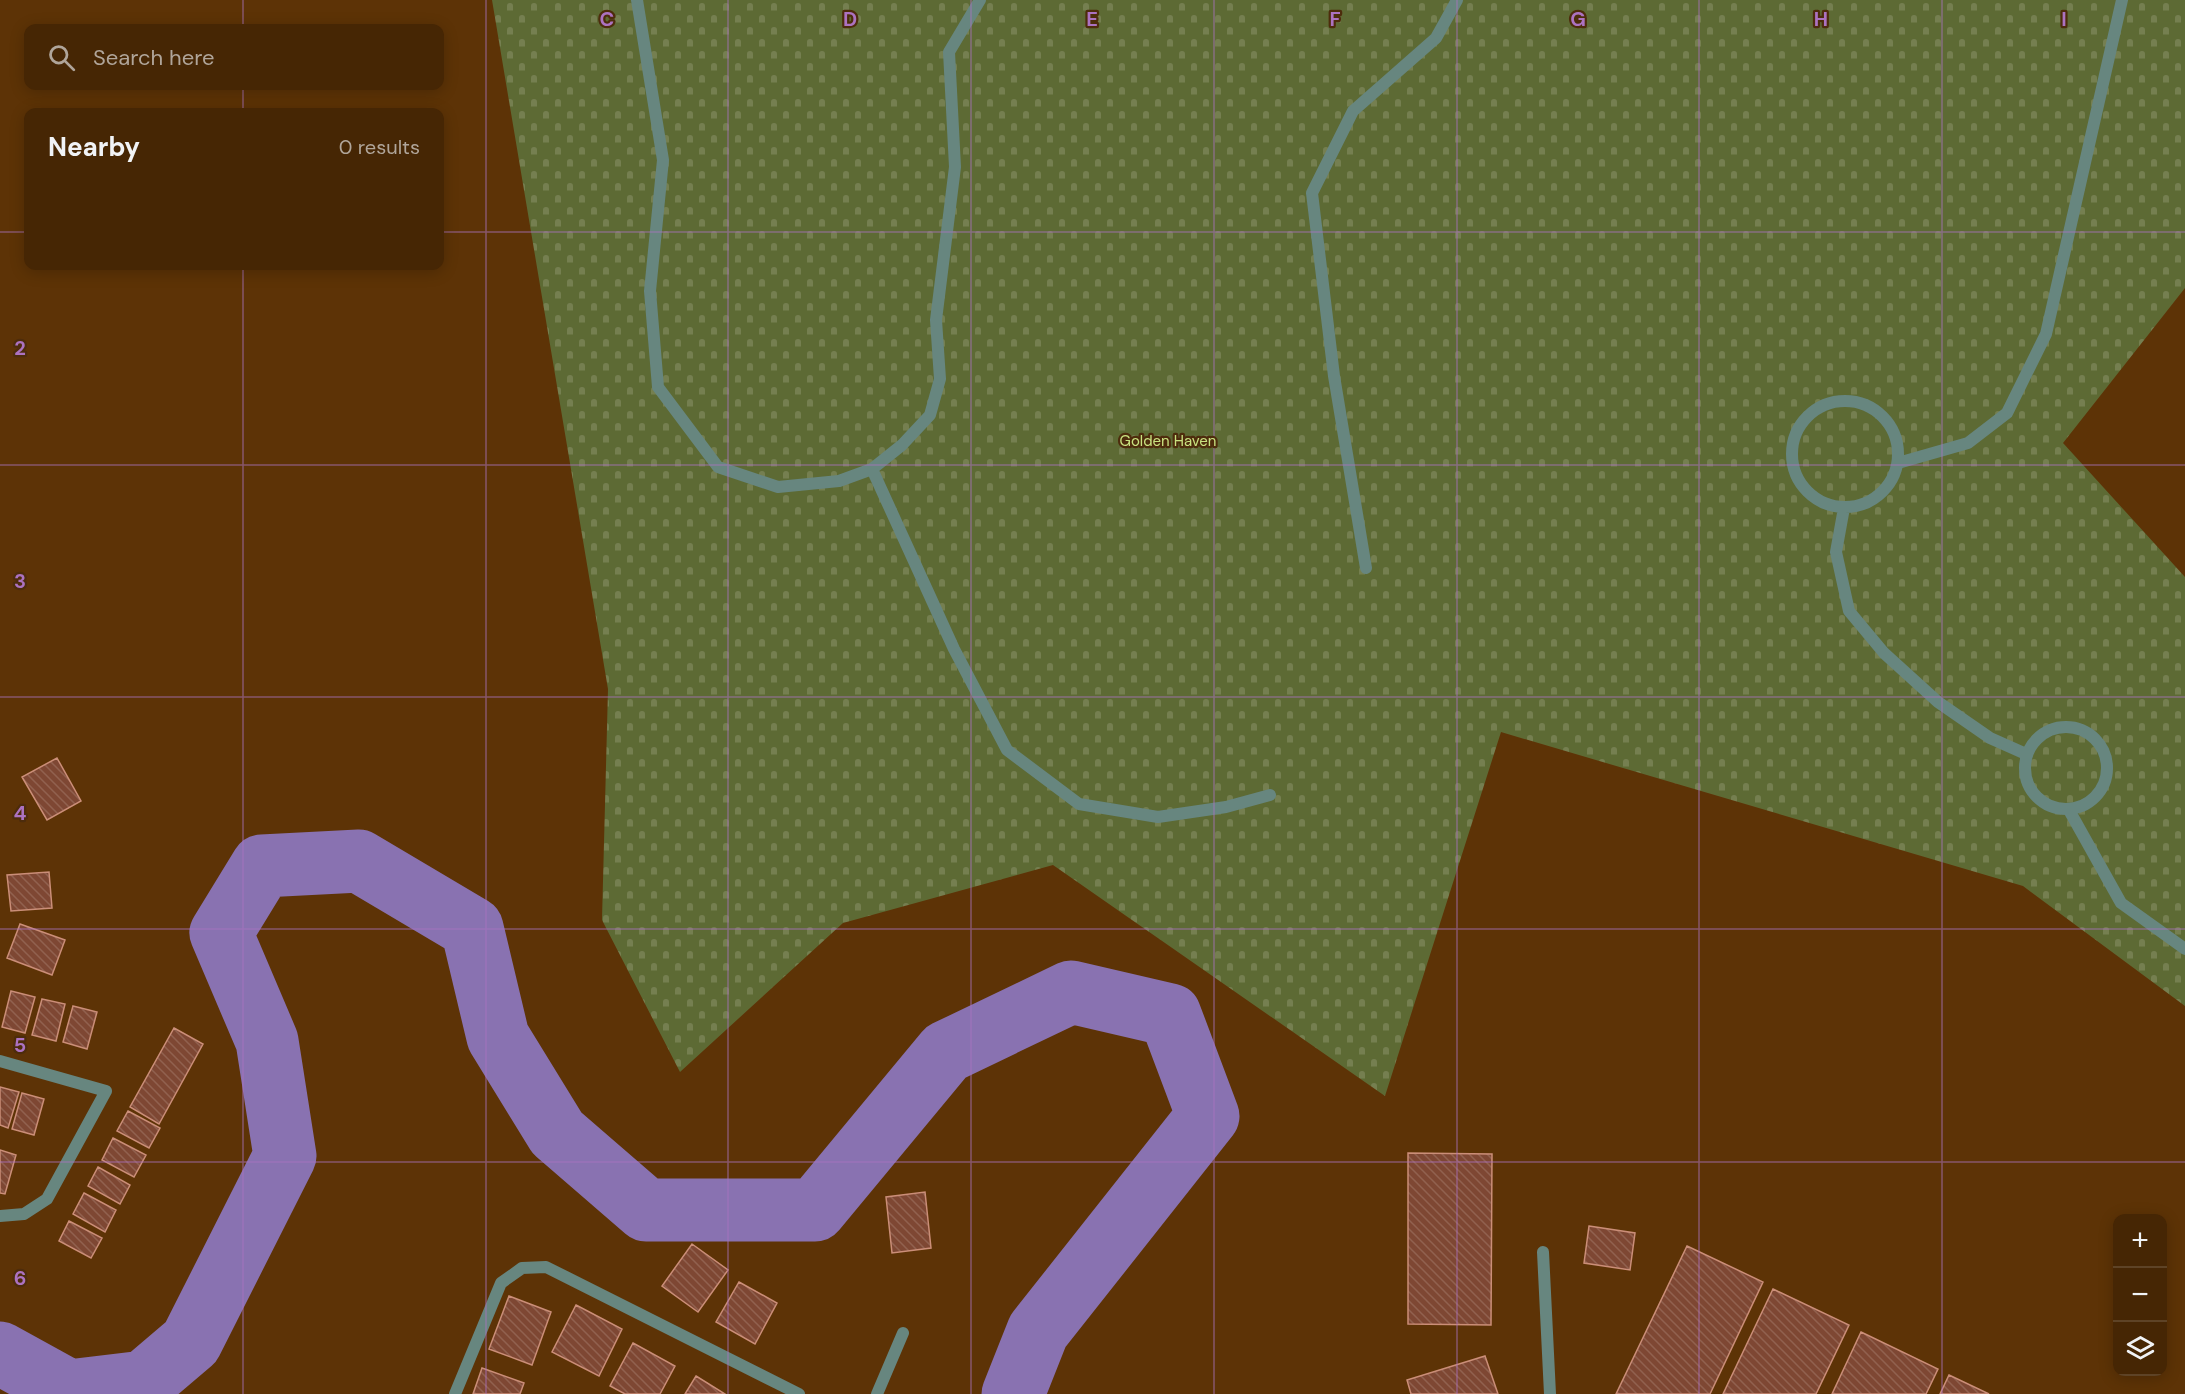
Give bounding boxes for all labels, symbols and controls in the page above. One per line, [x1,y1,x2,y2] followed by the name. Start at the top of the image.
[600,6,614,32] text: C
[843,6,857,32] text: D
[1086,6,1098,32] text: E
[1329,6,1341,32] text: F
[1570,6,1586,32] text: G
[1814,6,1828,32] text: H
[2061,6,2067,32] text: I
[24,24,444,90] search box
[45,41,78,74] icon: search
[93,43,214,72] text: Search here
[48,130,140,164] text: Nearby
[339,134,420,160] text: 0 results
[14,335,26,361] text: 2
[1120,431,1216,451] park label: Golden Haven
[14,568,26,594] text: 3
[14,800,27,826] text: 4
[14,1032,26,1058] text: 5
[2113,1214,2167,1376] map controls
[2113,1214,2167,1268] button: +
[14,1265,26,1291] text: 6
[2113,1268,2167,1322] button: −
[2113,1322,2167,1376] button: layers

